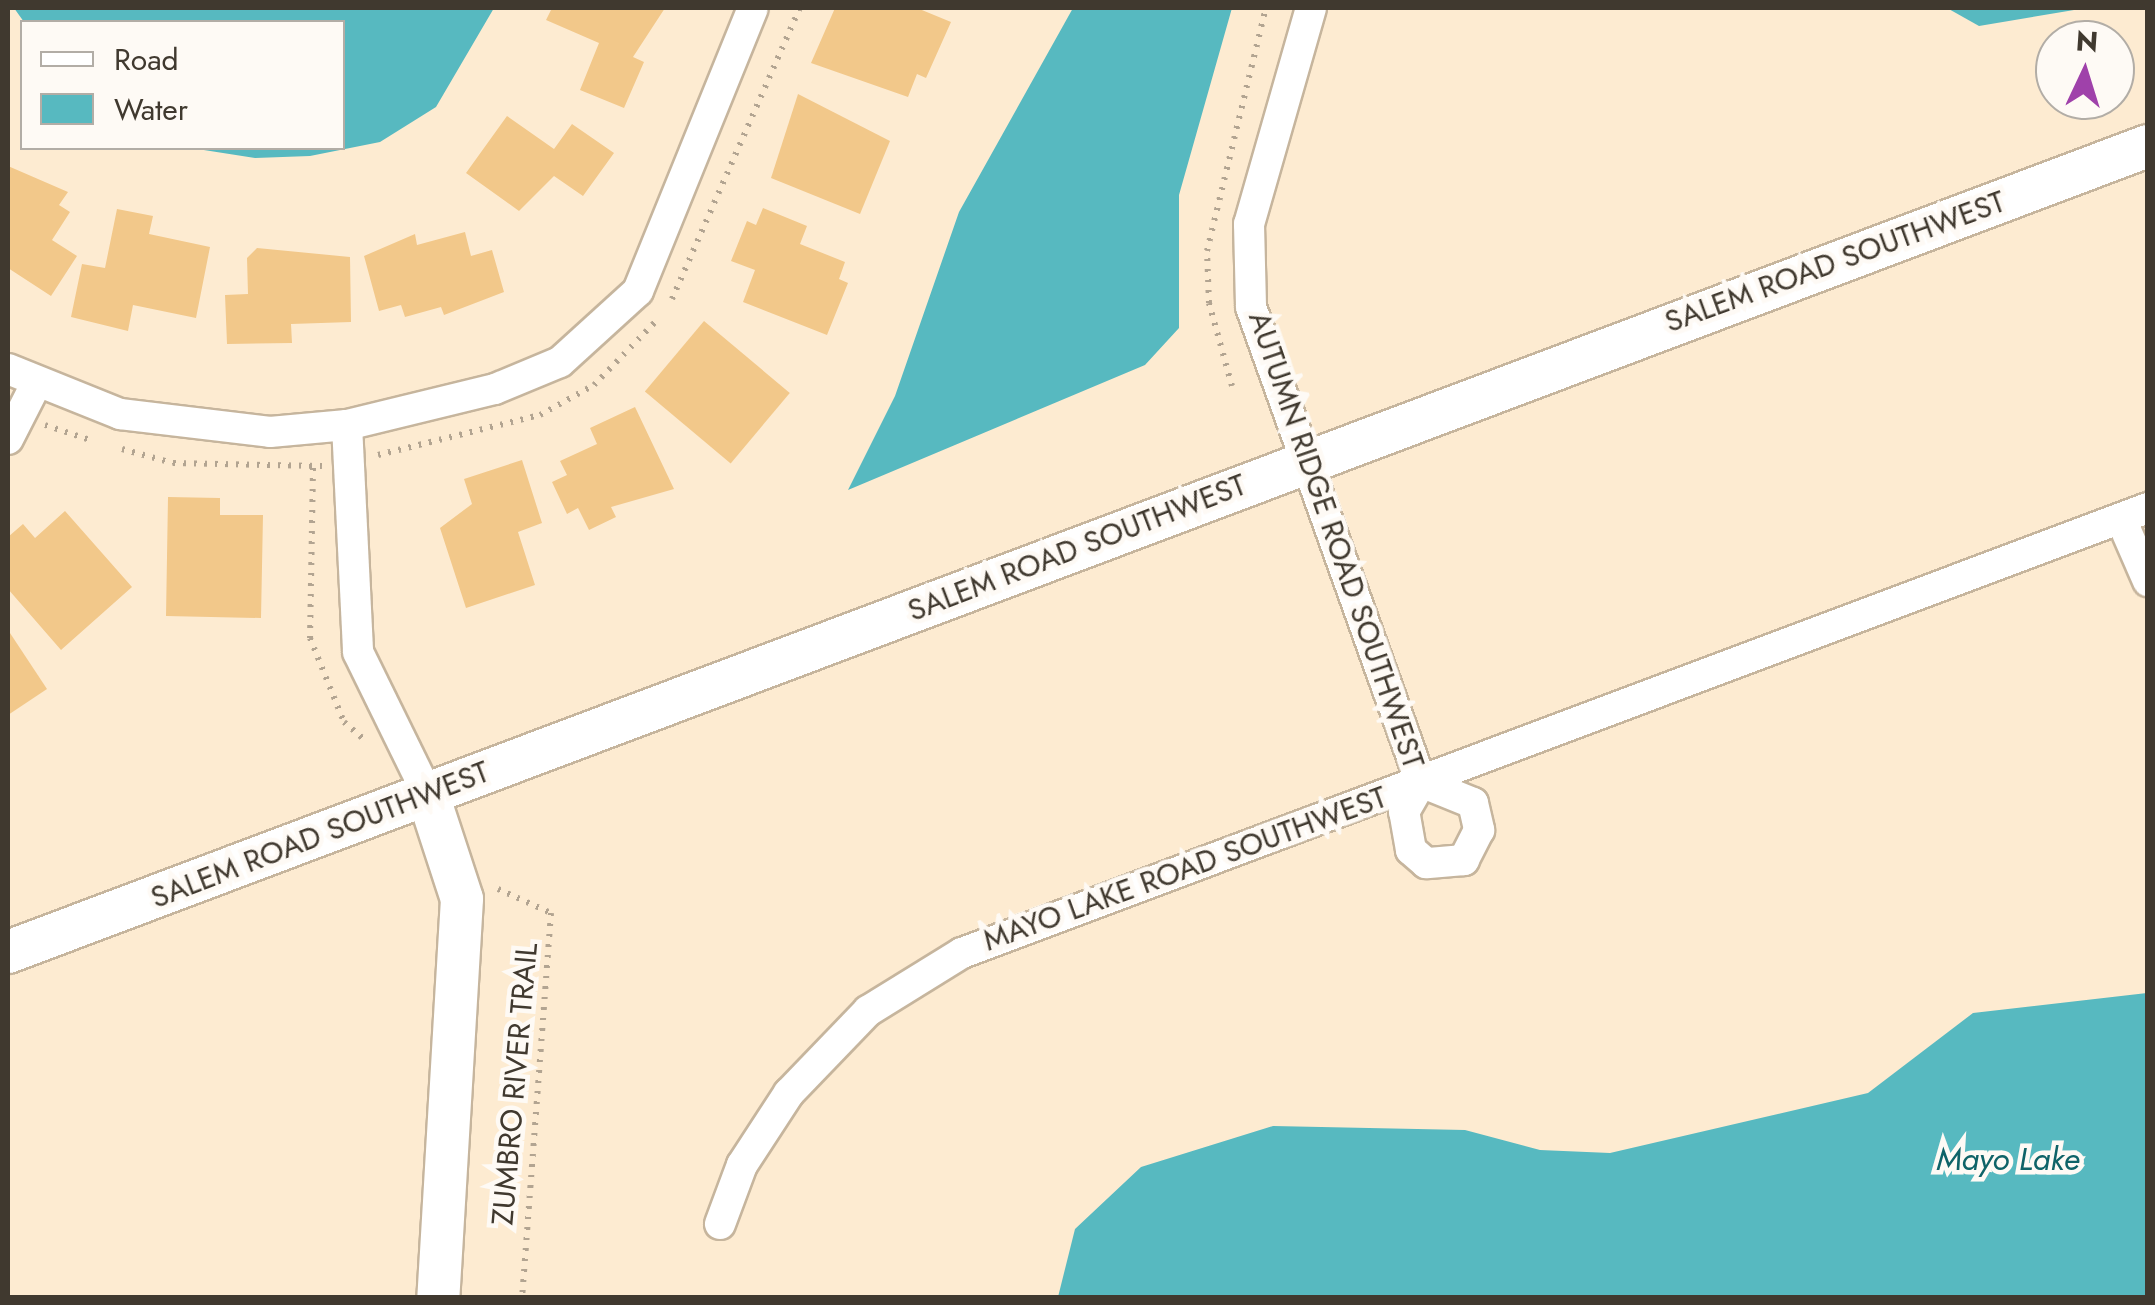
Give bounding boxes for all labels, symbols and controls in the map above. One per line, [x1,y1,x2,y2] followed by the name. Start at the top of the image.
[20,20,345,150] legend
[2035,20,2135,120] north arrow
[2074,20,2100,63] text: N
[114,38,179,81] text: Road
[114,88,188,131] text: Water
[1660,184,2010,340] street label: SALEM ROAD SOUTHWEST
[1241,307,1431,773] street label: AUTUMN RIDGE ROAD SOUTHWEST
[903,467,1251,629] street label: SALEM ROAD SOUTHWEST
[146,754,494,916] street label: SALEM ROAD SOUTHWEST
[979,779,1391,959] street label: MAYO LAKE ROAD SOUTHWEST
[485,941,545,1227] street label: ZUMBRO RIVER TRAIL
[1936,1140,2080,1178] water label: Mayo Lake

